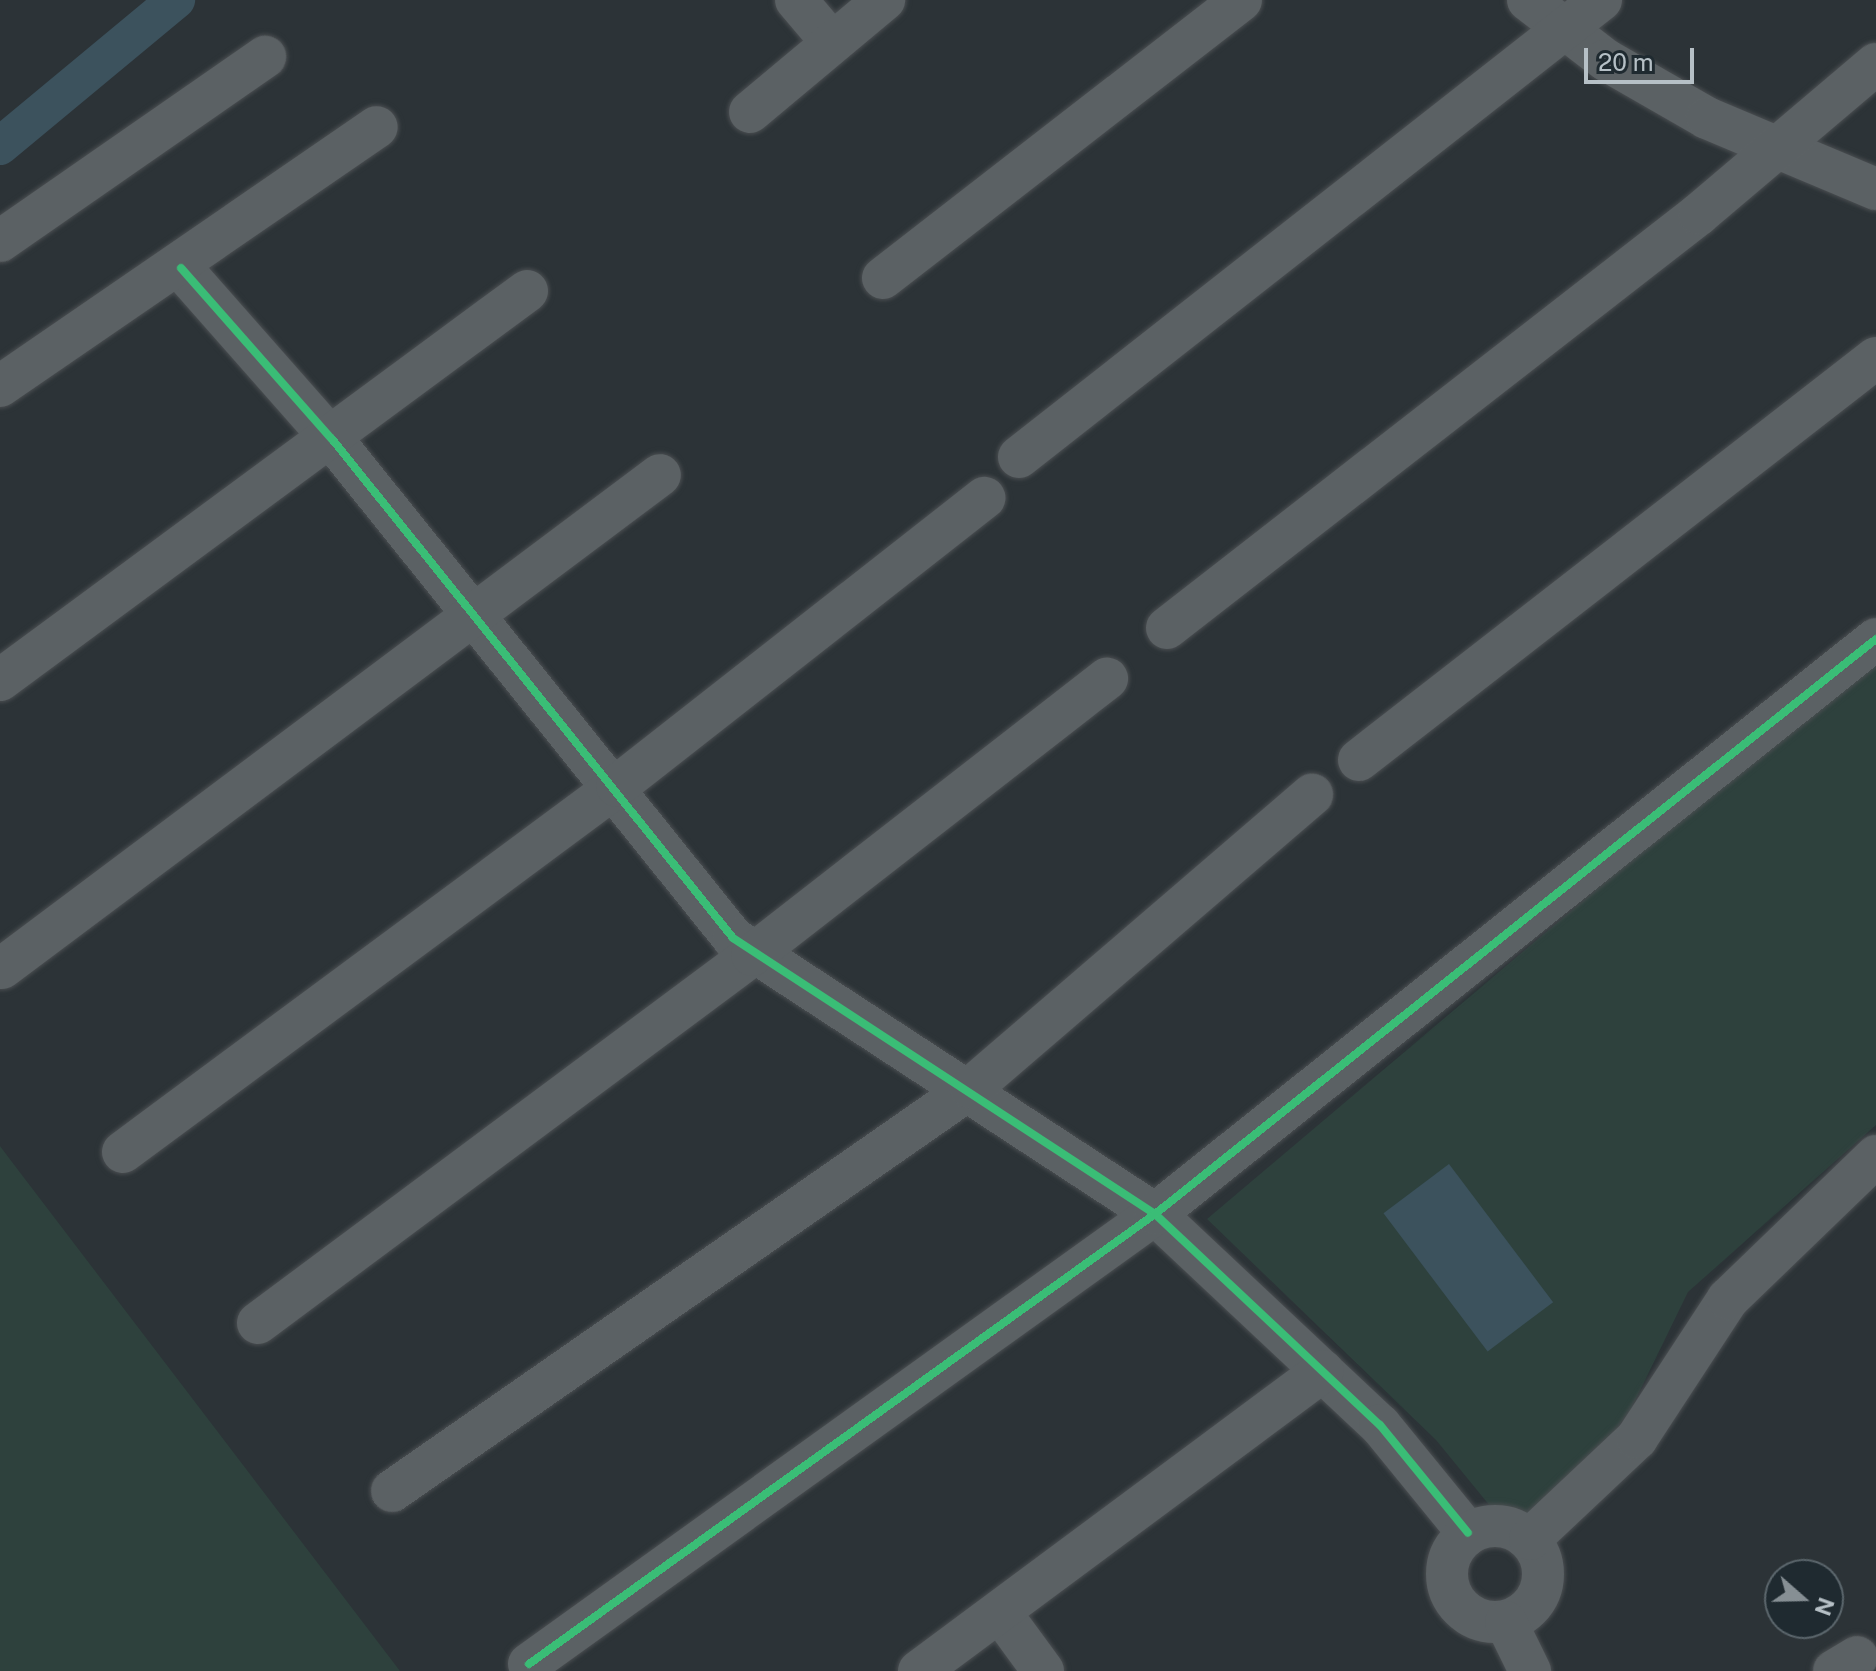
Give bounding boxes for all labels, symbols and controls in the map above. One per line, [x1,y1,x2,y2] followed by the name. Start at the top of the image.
[1588,32,1698,82] scale bar
[1598,48,1654,76] text: 20 m
[1764,1559,1844,1639] north arrow
[1810,1594,1840,1619] text: N

